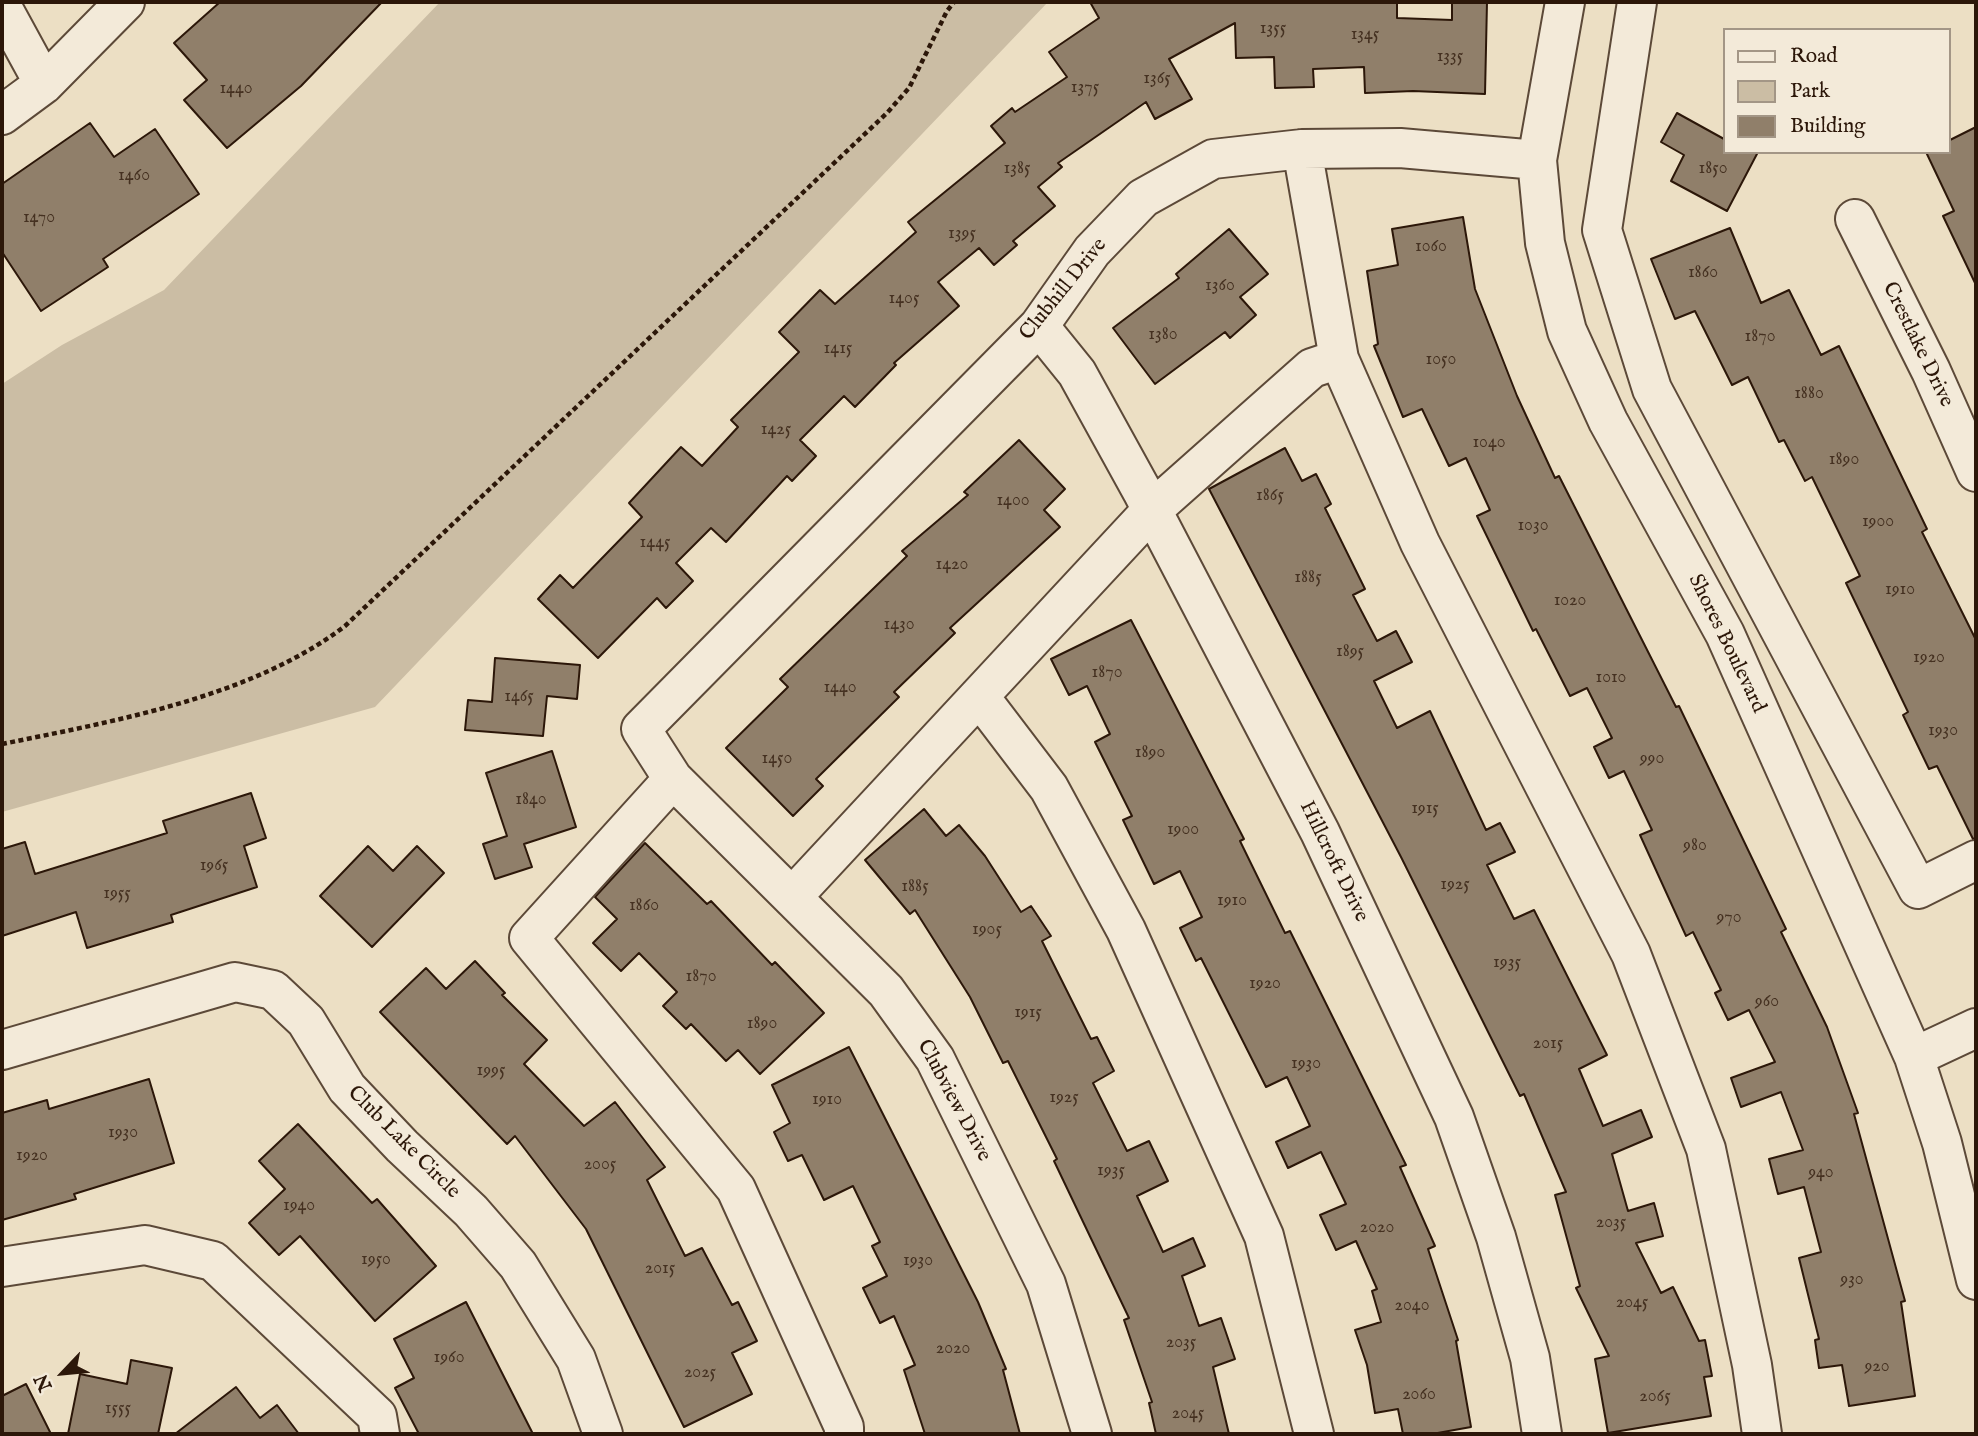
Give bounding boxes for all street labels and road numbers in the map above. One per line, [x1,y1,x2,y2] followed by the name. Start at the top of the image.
[1015,234,1113,346] street label: Clubhill Drive
[1876,278,1958,412] street label: Crestlake Drive
[1682,571,1770,717] street label: Shores Boulevard
[1293,797,1373,927] street label: Hillcroft Drive
[910,1036,996,1166] street label: Clubview Drive
[341,1081,465,1205] street label: Club Lake Circle

